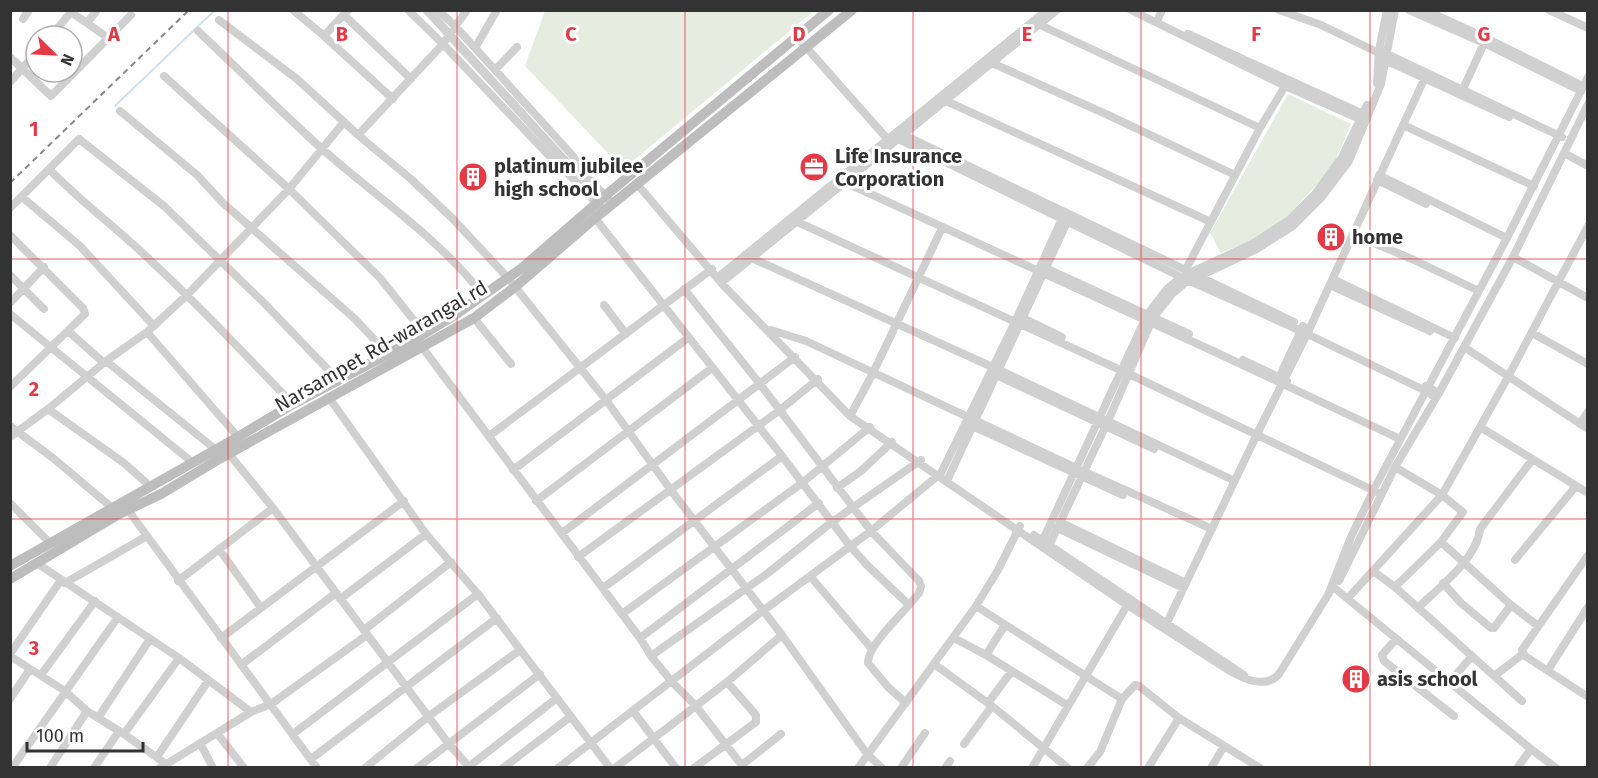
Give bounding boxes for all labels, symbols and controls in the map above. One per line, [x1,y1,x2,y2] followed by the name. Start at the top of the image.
[107,22,121,46] text: A
[336,22,348,46] text: B
[565,22,577,46] text: C
[792,22,806,46] text: D
[1022,22,1032,46] text: E
[1251,22,1261,46] text: F
[1478,22,1490,46] text: G
[24,24,84,84] north arrow
[56,51,78,69] text: N
[29,117,39,141] text: 1
[835,144,962,191] place label: Life Insurance Corporation
[798,151,830,183] office icon: Life Insurance Corporation
[494,154,643,201] place label: platinum jubilee high school
[457,161,489,193] building icon: platinum jubilee high school
[1315,221,1347,253] building icon: home
[1352,225,1403,249] place label: home
[270,275,492,417] street label: Narsampet Rd-warangal rd
[29,377,39,401] text: 2
[28,636,39,660] text: 3
[1340,663,1372,695] building icon: asis school
[1377,667,1478,691] place label: asis school
[27,715,142,753] scale bar
[36,725,84,747] text: 100 m

